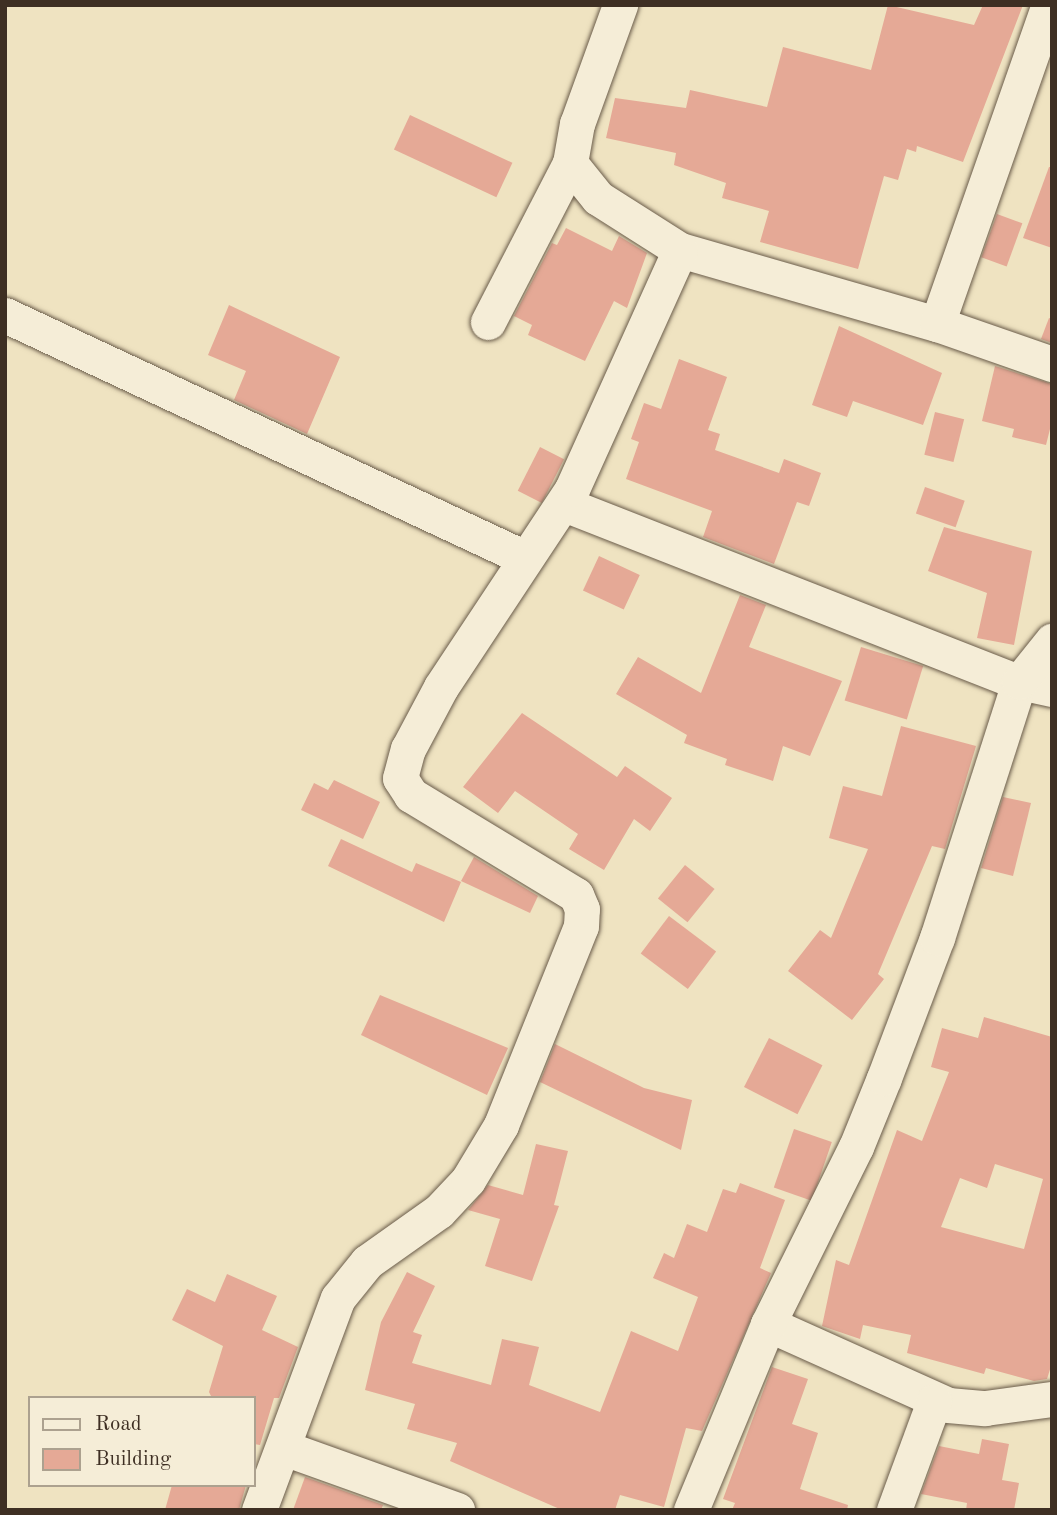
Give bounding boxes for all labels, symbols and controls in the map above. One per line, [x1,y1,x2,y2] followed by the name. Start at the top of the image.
[28,1396,256,1487] legend
[95,1414,142,1435] text: Road
[95,1449,171,1470] text: Building

